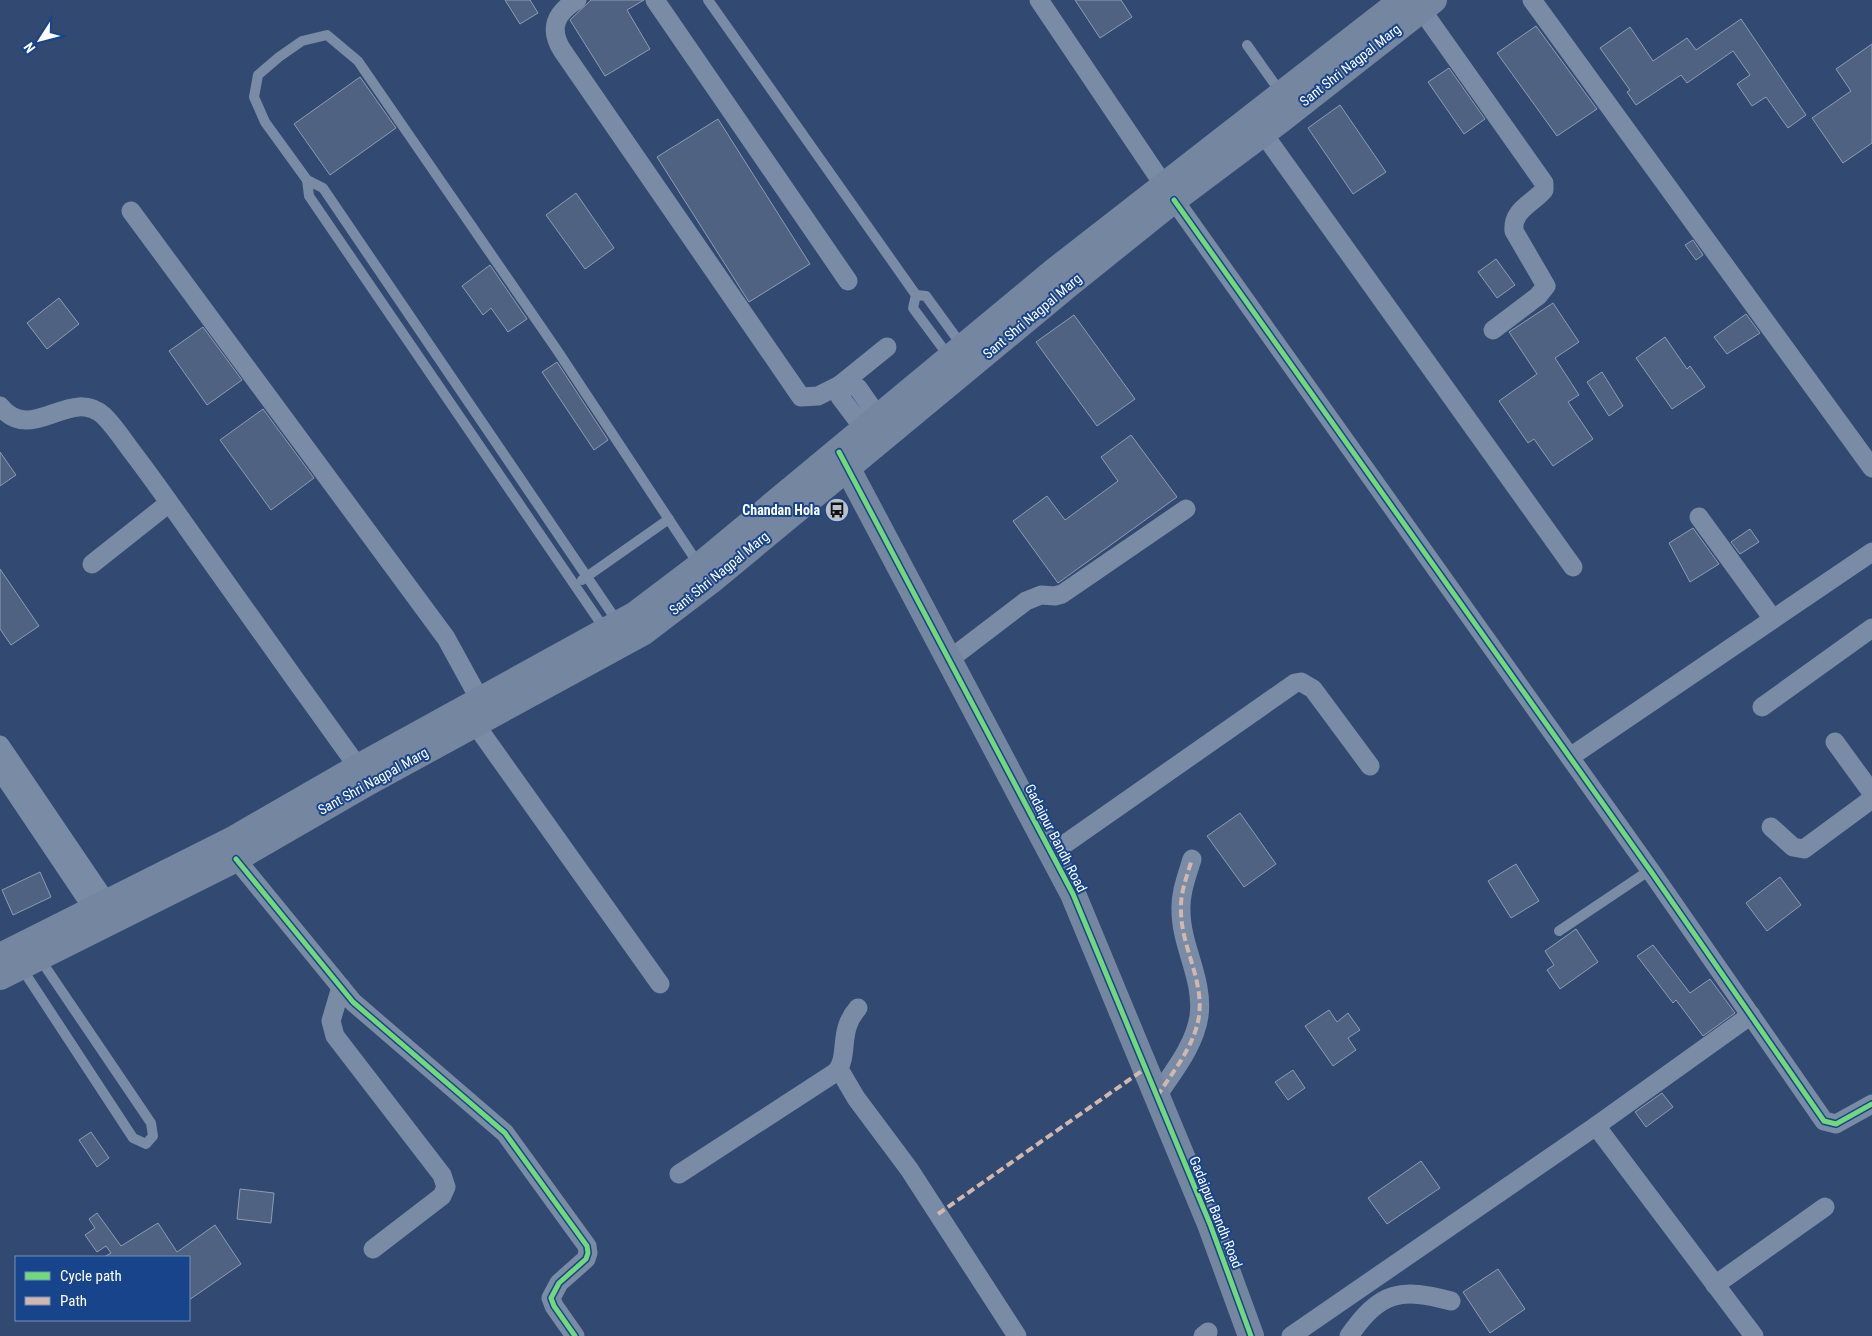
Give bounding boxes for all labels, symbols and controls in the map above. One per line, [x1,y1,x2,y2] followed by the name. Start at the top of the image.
[15,15,65,65] north arrow
[1296,21,1404,109] street label: Sant Shri Nagpal Marg
[20,39,38,56] text: N
[980,270,1084,362] street label: Sant Shri Nagpal Marg
[824,497,850,523] bus stop icon: Chandan Hola
[742,502,820,518] place label: Chandan Hola
[666,528,772,618] street label: Sant Shri Nagpal Marg
[315,744,431,818] street label: Sant Shri Nagpal Marg
[1022,781,1090,895] street label: Gadaipur Bandh Road
[1186,1154,1246,1270] street label: Gadaipur Bandh Road
[15,1256,190,1321] legend
[60,1267,122,1285] text: Cycle path
[60,1292,87,1310] text: Path

